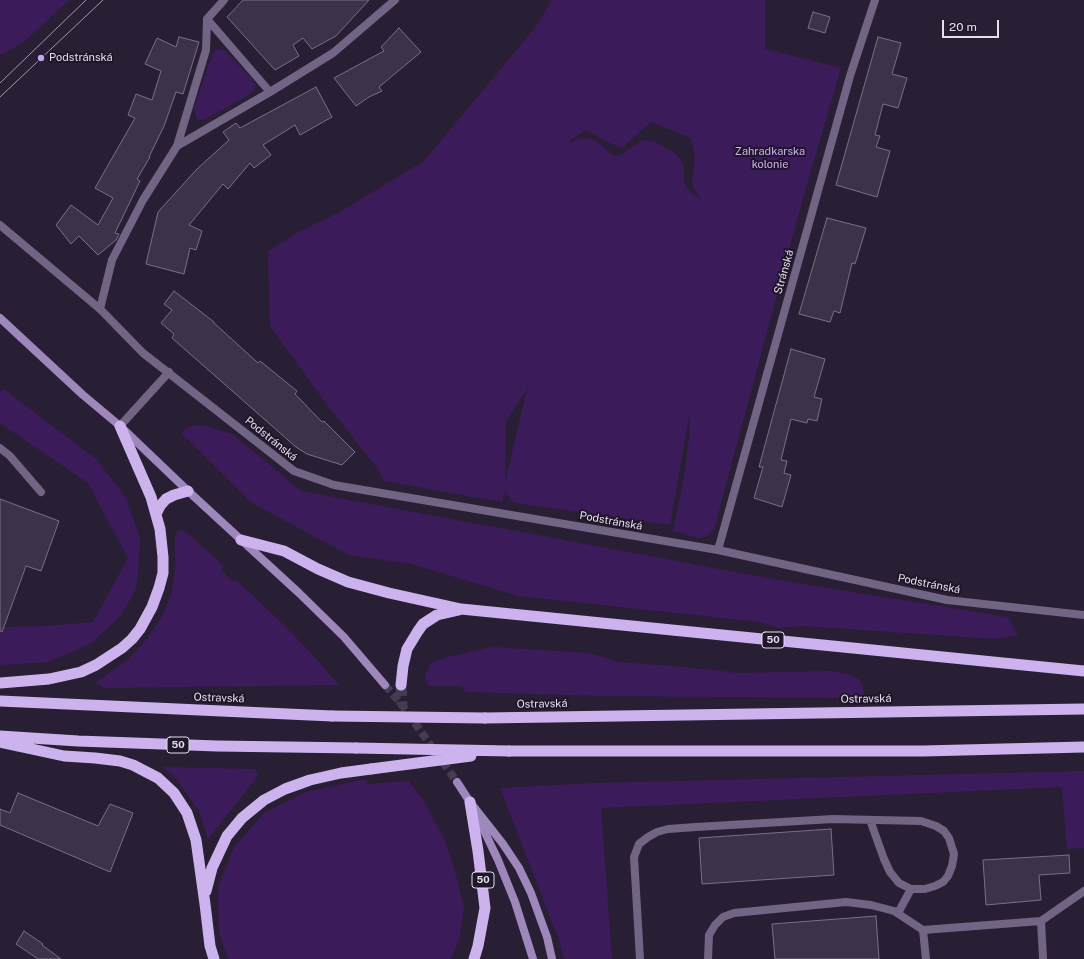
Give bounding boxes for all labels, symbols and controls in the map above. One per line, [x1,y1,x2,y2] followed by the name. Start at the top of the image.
[944,12,1001,38] scale bar
[949,20,977,34] text: 20 m
[49,51,113,65] place label: Podstránská
[36,53,46,63] marker: Podstránská
[735,145,805,171] park label: Zahradkarska kolonie
[771,248,797,296] street label: Stránská
[242,414,300,464] street label: Podstránská
[579,509,643,533] street label: Podstránská
[897,571,961,597] street label: Podstránská
[762,632,784,648] road number: 50
[193,691,245,705] street label: Ostravská
[840,692,892,706] street label: Ostravská
[516,697,568,711] street label: Ostravská
[167,737,189,753] road number: 50
[472,872,494,888] road number: 50

